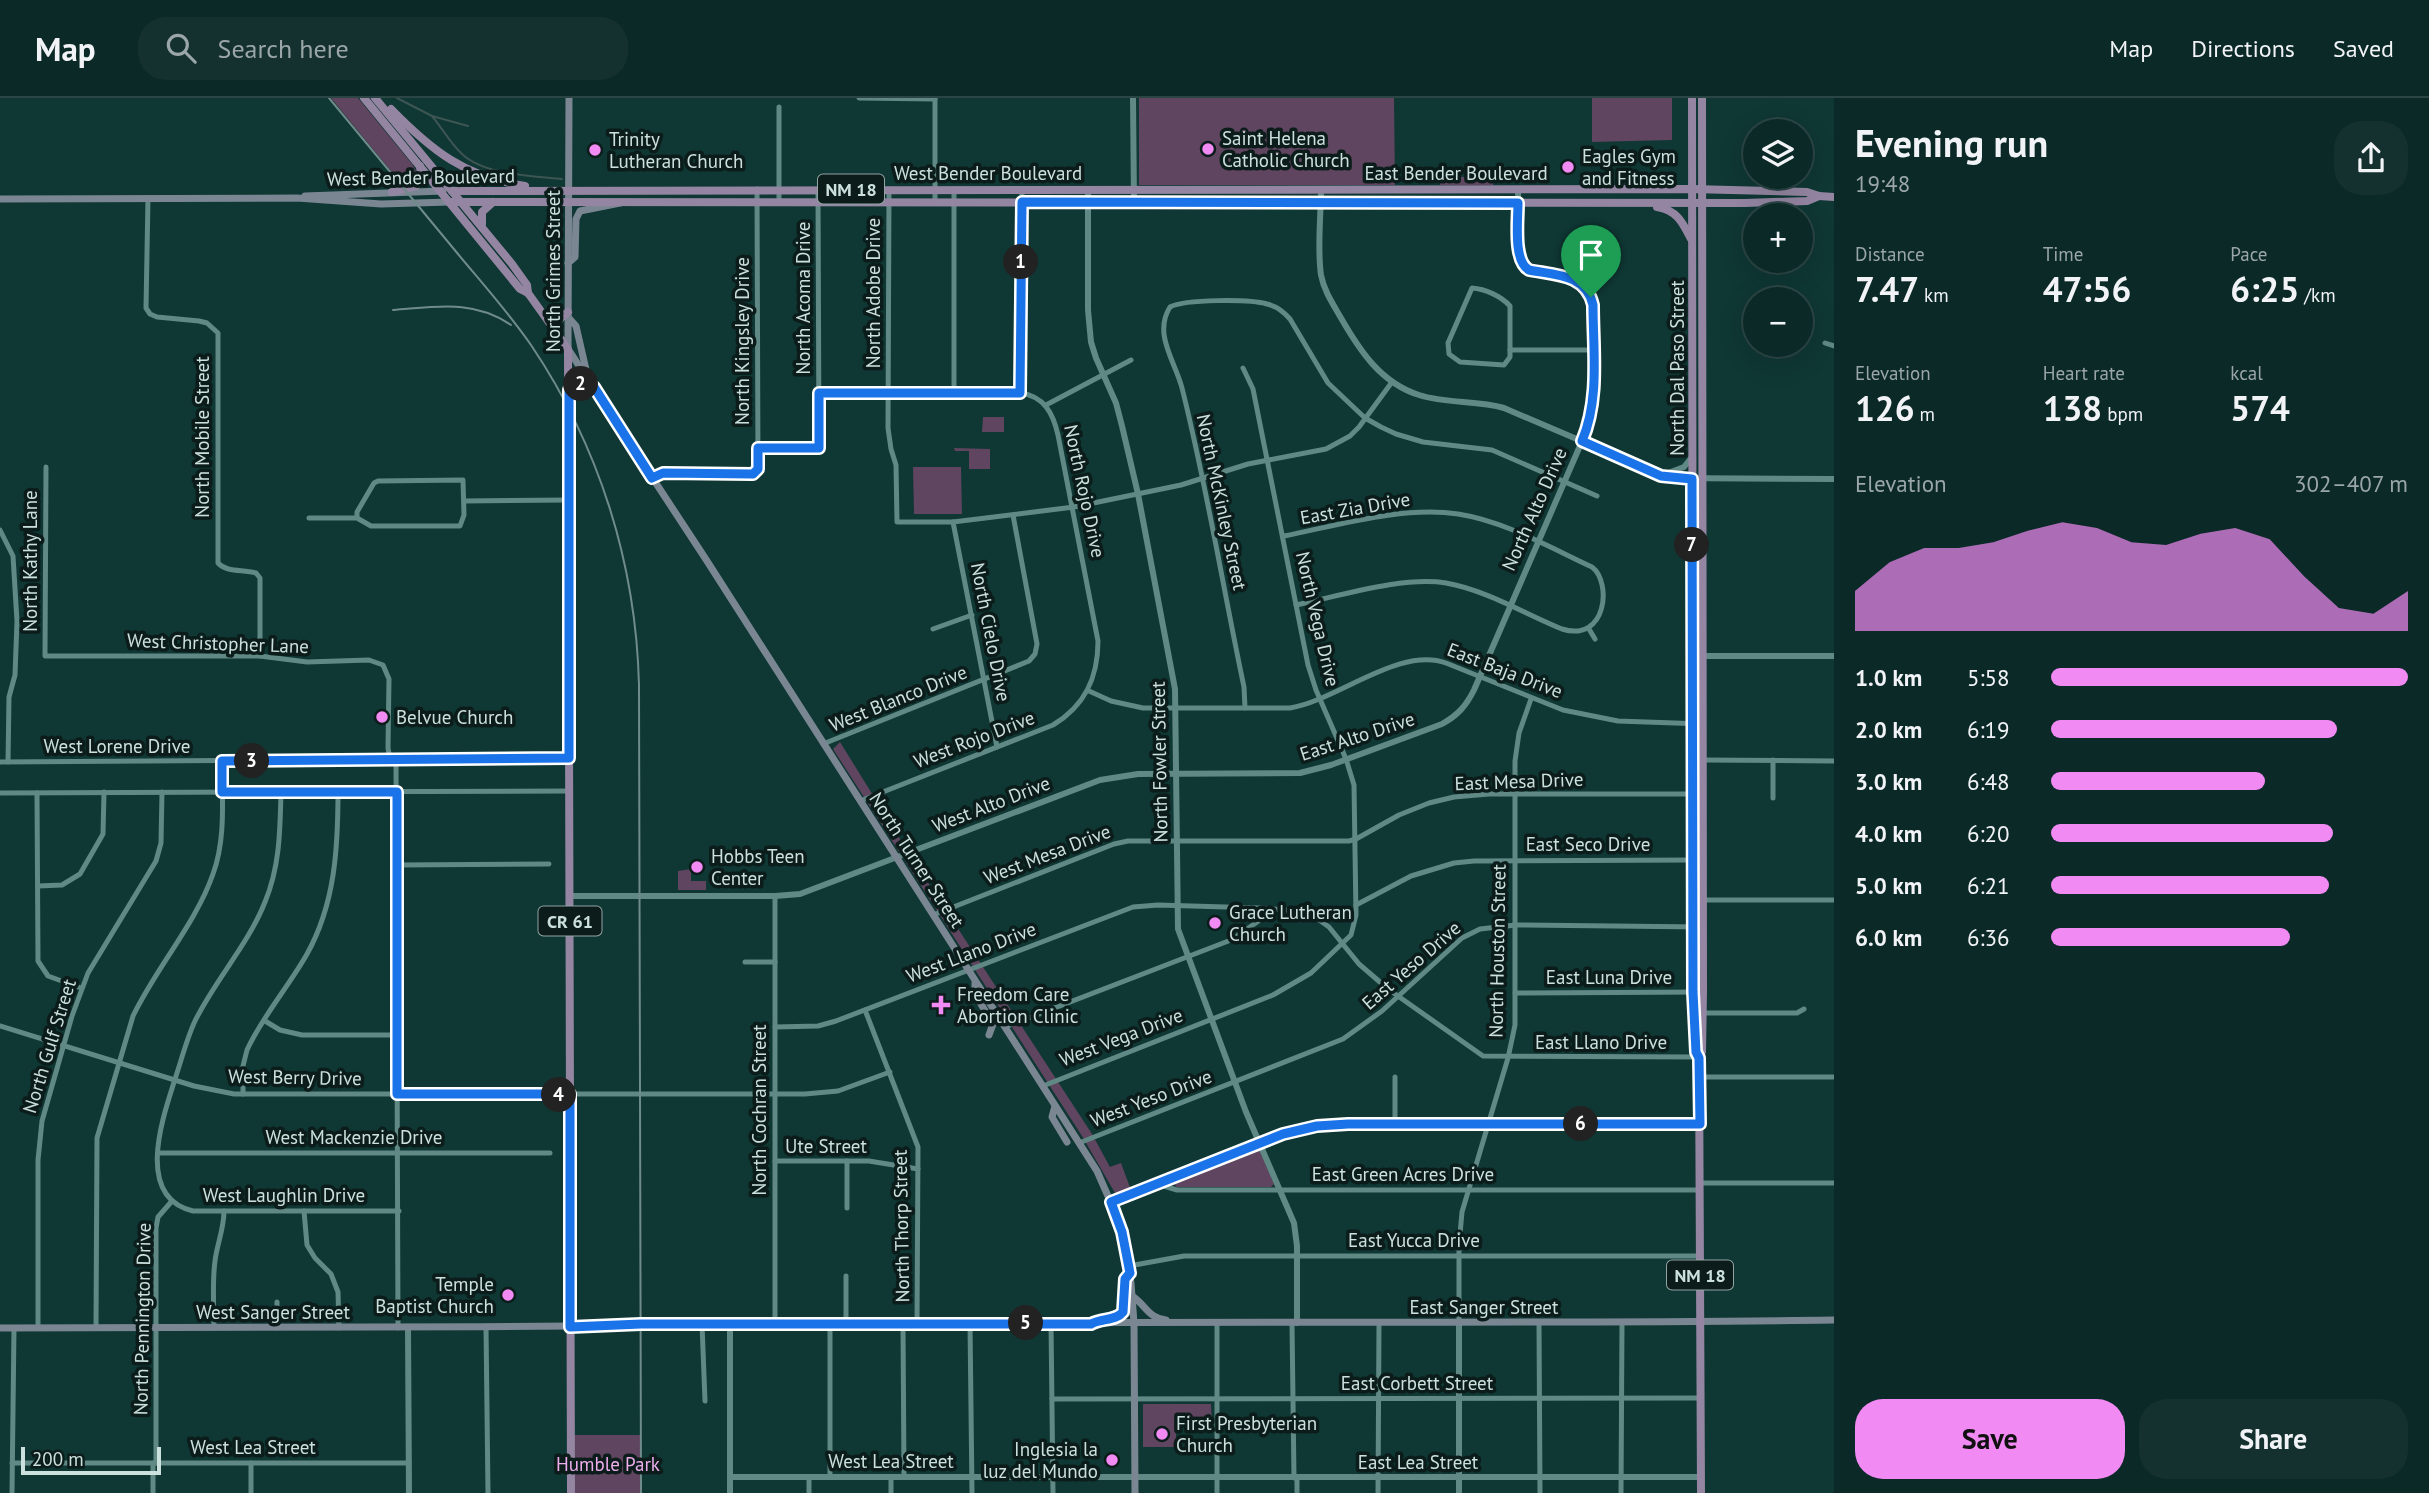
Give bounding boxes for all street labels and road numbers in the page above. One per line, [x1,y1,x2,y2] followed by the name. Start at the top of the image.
[894,161,1082,185] street label: West Bender Boulevard
[1364,161,1548,185] street label: East Bender Boulevard
[327,163,515,191] street label: West Bender Boulevard
[818,174,884,204] road number: NM 18
[541,190,565,352] street label: North Grimes Street
[861,218,885,368] street label: North Adobe Drive
[791,222,815,375] street label: North Acoma Drive
[730,257,754,425] street label: North Kingsley Drive
[1665,280,1689,456] street label: North Dal Paso Street
[190,356,214,518] street label: North Mobile Street
[1192,412,1252,593] street label: North McKinley Street
[1059,422,1111,560] street label: North Rojo Drive
[1496,444,1572,574] street label: North Alto Drive
[1298,487,1412,529] street label: East Zia Drive
[18,490,42,632] street label: North Kathy Lane
[1291,549,1345,689] street label: North Vega Drive
[966,561,1016,703] street label: North Cielo Drive
[127,628,309,658] street label: West Christopher Lane
[1444,637,1566,703] street label: East Baja Drive
[826,659,970,737] street label: West Blanco Drive
[1146,681,1172,843] street label: North Fowler Street
[910,705,1038,773] street label: West Rojo Drive
[1297,706,1417,766] street label: East Alto Drive
[44,734,190,758] street label: West Lorene Drive
[1454,767,1584,795] street label: East Mesa Drive
[929,771,1053,837] street label: West Alto Drive
[864,788,970,933] street label: North Turner Street
[980,819,1114,889] street label: West Mesa Drive
[1526,832,1650,856] street label: East Seco Drive
[1483,863,1511,1038] street label: North Houston Street
[538,906,602,936] road number: CR 61
[903,916,1039,988] street label: West Llano Drive
[1357,916,1465,1014] street label: East Yeso Drive
[1546,965,1672,989] street label: East Luna Drive
[17,976,81,1116] street label: North Gulf Street
[1056,1003,1186,1071] street label: West Vega Drive
[747,1024,771,1196] street label: North Cochran Street
[1535,1030,1667,1054] street label: East Llano Drive
[228,1064,362,1090] street label: West Berry Drive
[1087,1064,1215,1132] street label: West Yeso Drive
[266,1125,442,1149] street label: West Mackenzie Drive
[785,1134,867,1158] street label: Ute Street
[888,1149,914,1303] street label: North Thorp Street
[1312,1162,1494,1186] street label: East Green Acres Drive
[203,1183,365,1207] street label: West Laughlin Drive
[128,1223,156,1415] street label: North Pennington Drive
[1348,1228,1480,1252] street label: East Yucca Drive
[1667,1260,1733,1290] road number: NM 18
[1410,1295,1559,1319] street label: East Sanger Street
[196,1300,351,1324] street label: West Sanger Street
[1341,1371,1494,1395] street label: East Corbett Street
[190,1435,316,1459] street label: West Lea Street
[828,1449,954,1473] street label: West Lea Street
[1358,1450,1479,1474] street label: East Lea Street

